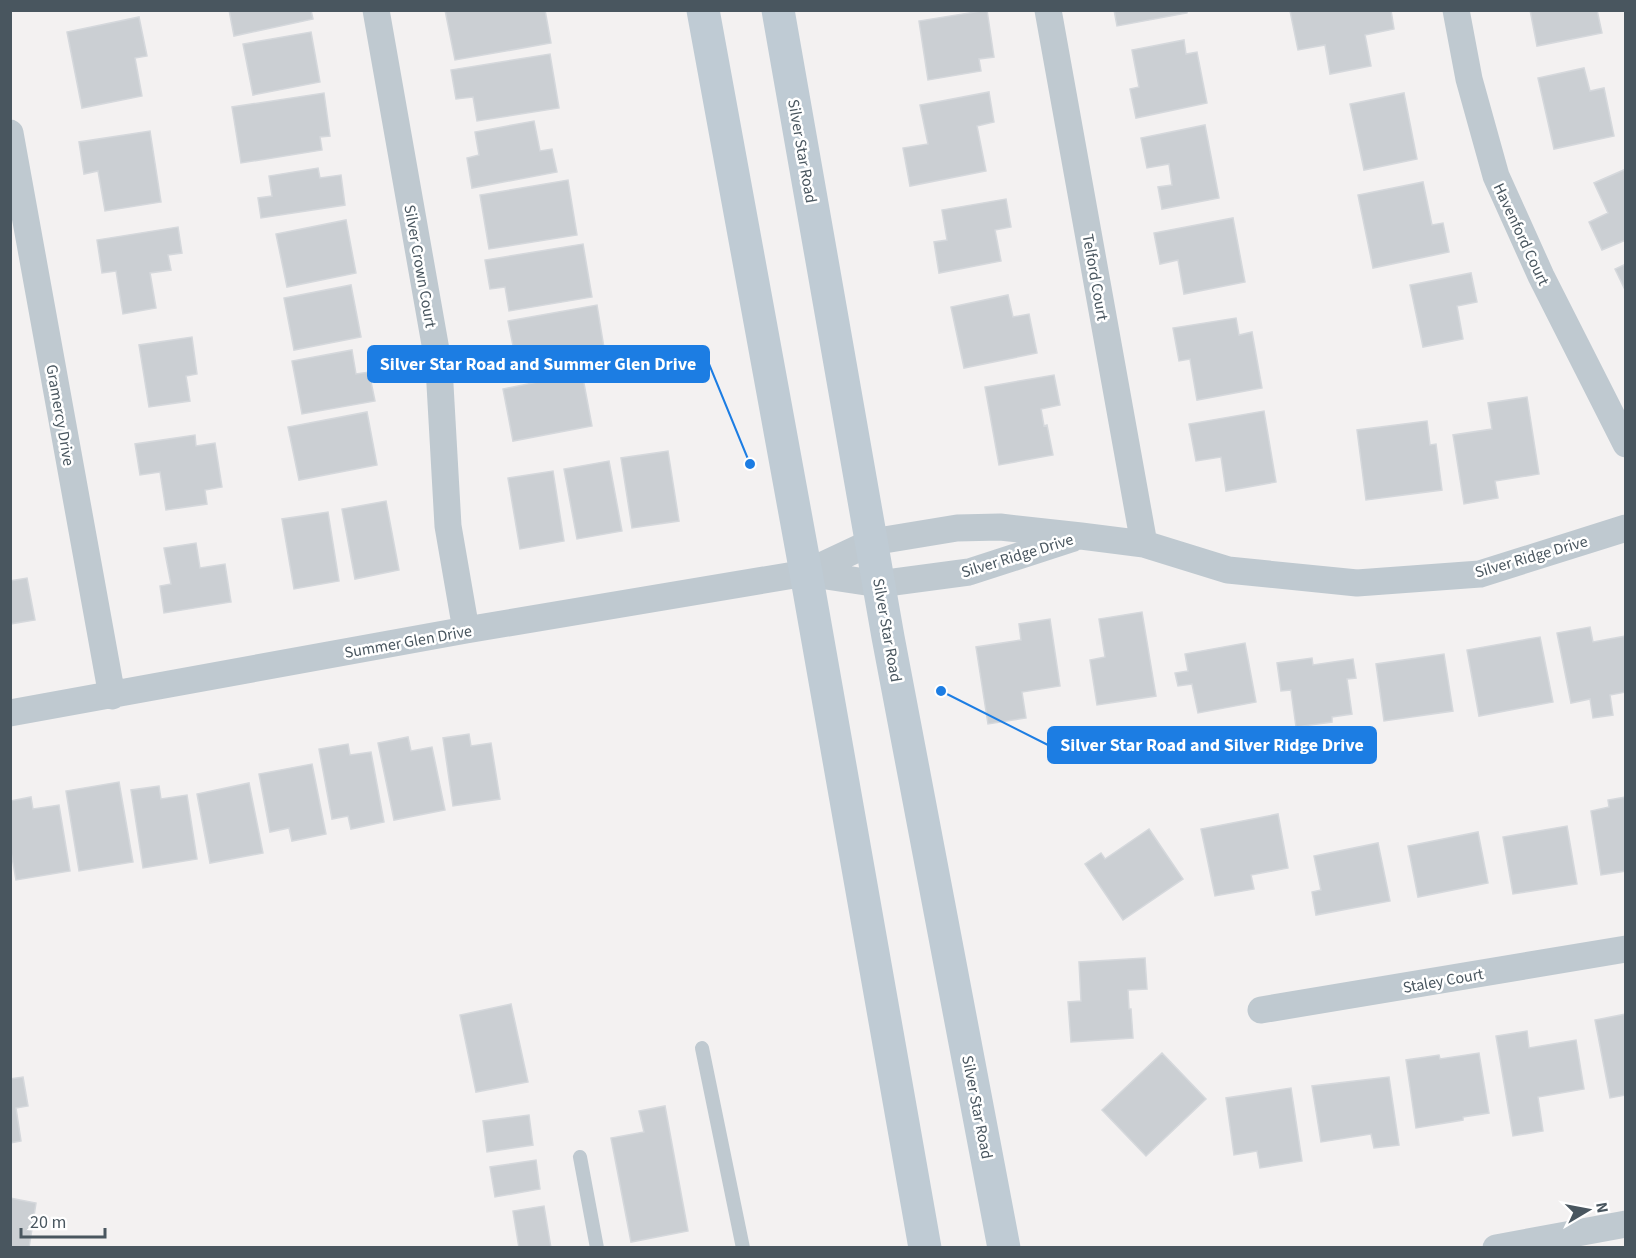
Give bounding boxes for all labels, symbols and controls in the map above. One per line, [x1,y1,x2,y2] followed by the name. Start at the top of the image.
[782,98,822,205] street label: Silver Star Road
[1488,180,1555,290] street label: Havenford Court
[398,203,442,330] street label: Silver Crown Court
[1077,232,1114,323] street label: Telford Court
[368,346,709,382] callout: Silver Star Road and Summer Glen Drive
[380,352,696,377] text: Silver Star Road and Summer Glen Drive
[40,363,80,468] street label: Gramercy Drive
[958,528,1076,583] street label: Silver Ridge Drive
[1472,530,1590,584] street label: Silver Ridge Drive
[867,577,907,684] street label: Silver Star Road
[343,620,474,664] street label: Summer Glen Drive
[1048,727,1376,763] callout: Silver Star Road and Silver Ridge Drive
[1060,733,1364,758] text: Silver Star Road and Silver Ridge Drive
[1401,963,1486,999] street label: Staley Court
[956,1054,998,1161] street label: Silver Star Road
[1558,1180,1618,1240] north arrow
[1590,1200,1614,1215] text: N
[21,1201,105,1239] scale bar
[30,1210,66,1235] text: 20 m

